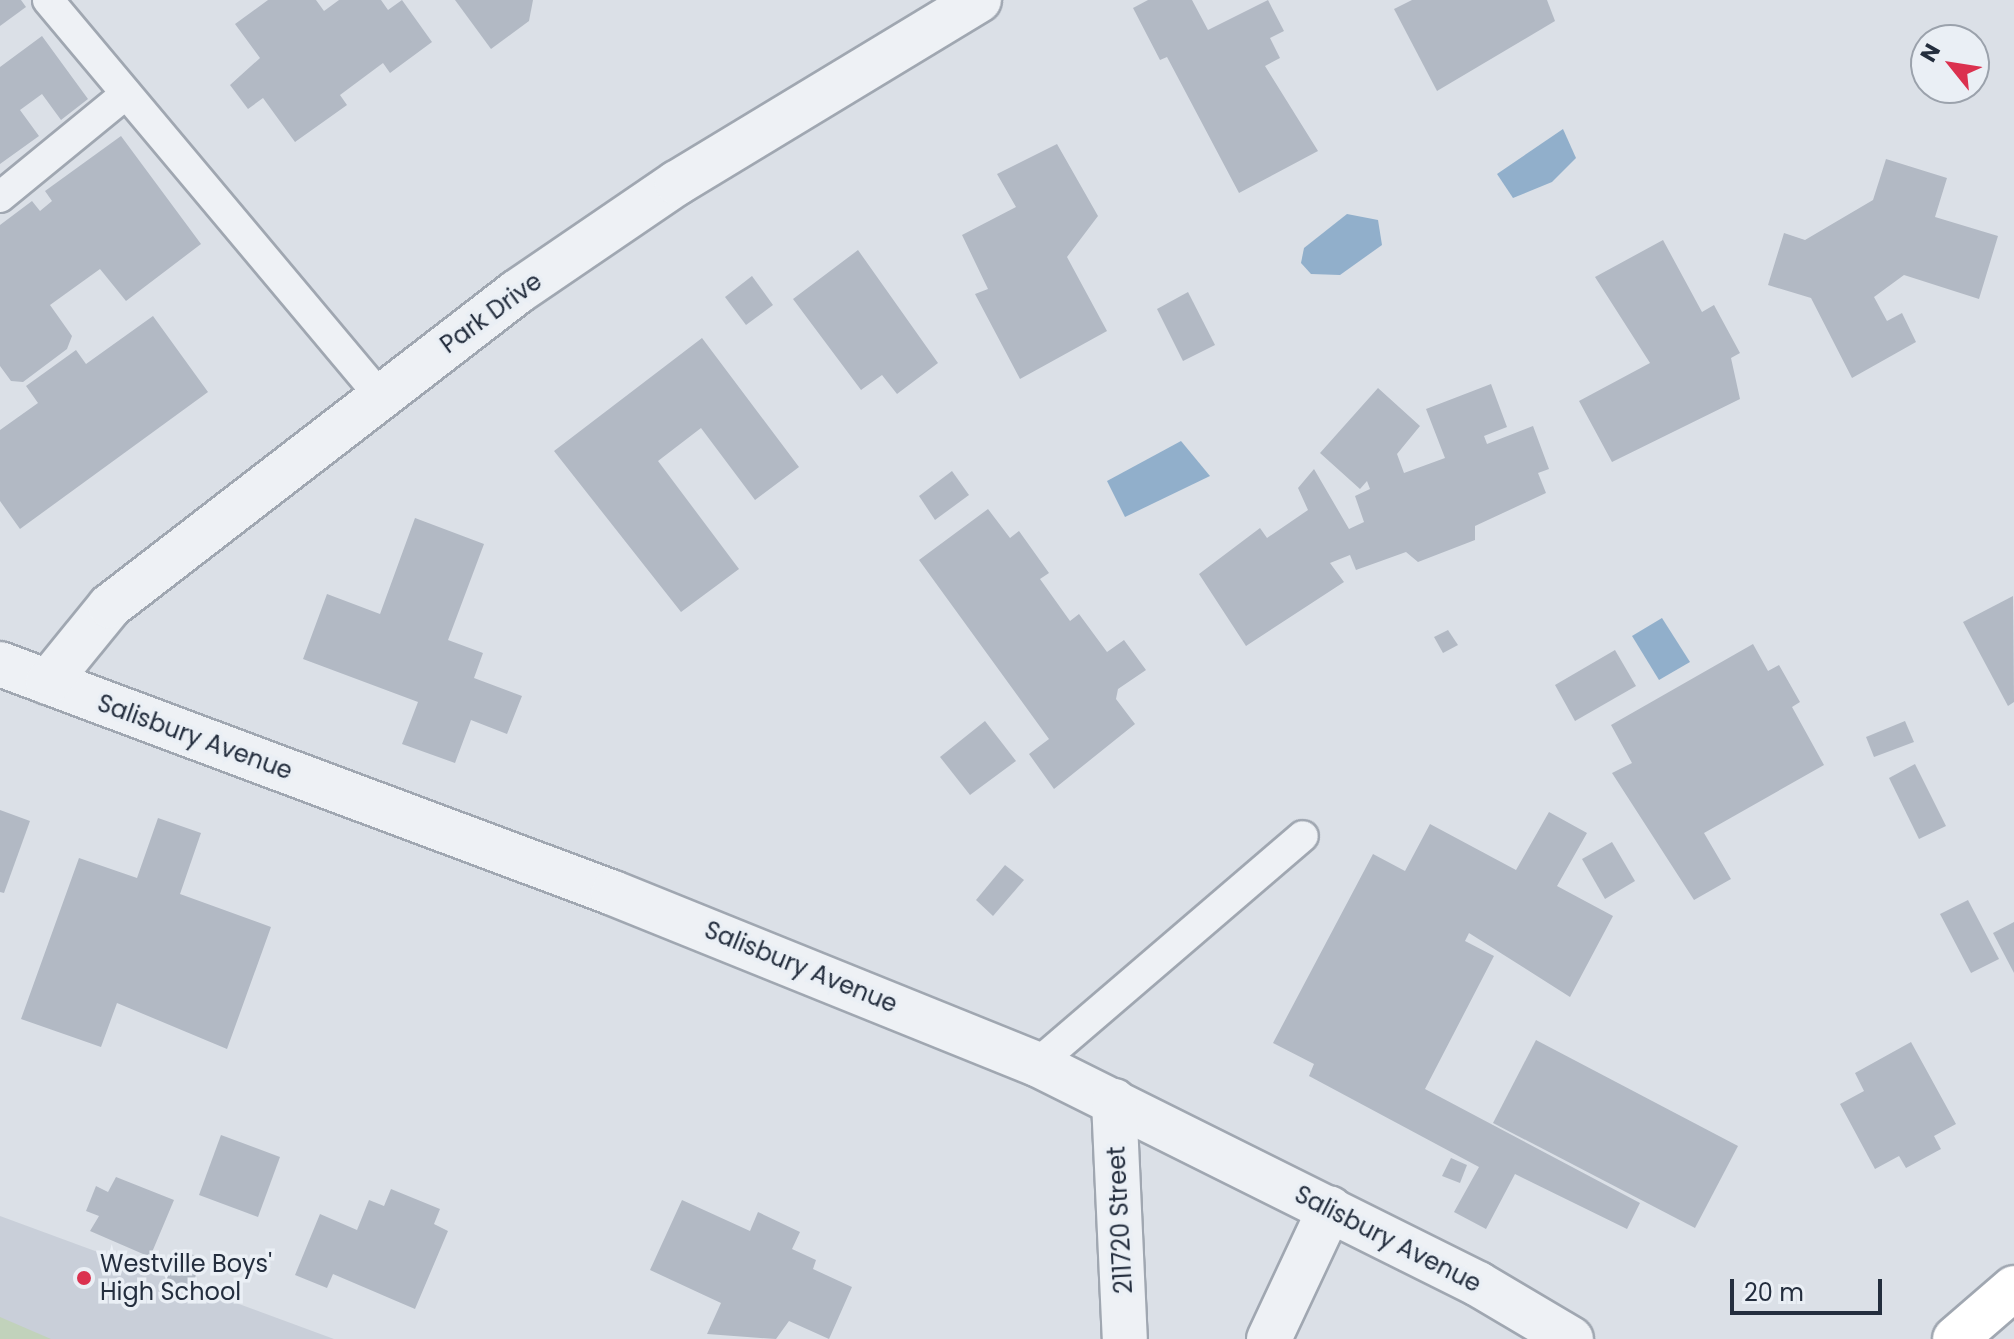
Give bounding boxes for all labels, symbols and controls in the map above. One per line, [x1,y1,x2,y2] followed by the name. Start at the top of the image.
[1910,24,1990,104] north arrow
[1913,38,1948,68] text: N
[435,267,547,359] street label: Park Drive
[94,688,296,786] street label: Salisbury Avenue
[700,915,902,1019] street label: Salisbury Avenue
[1102,1145,1138,1295] street label: 211720 Street
[1290,1180,1486,1298] street label: Salisbury Avenue
[100,1250,272,1306] place label: Westville Boys' High School
[1734,1263,1886,1313] scale bar
[75,1269,93,1287] marker: Westville Boys' High School
[1744,1276,1804,1309] text: 20 m

